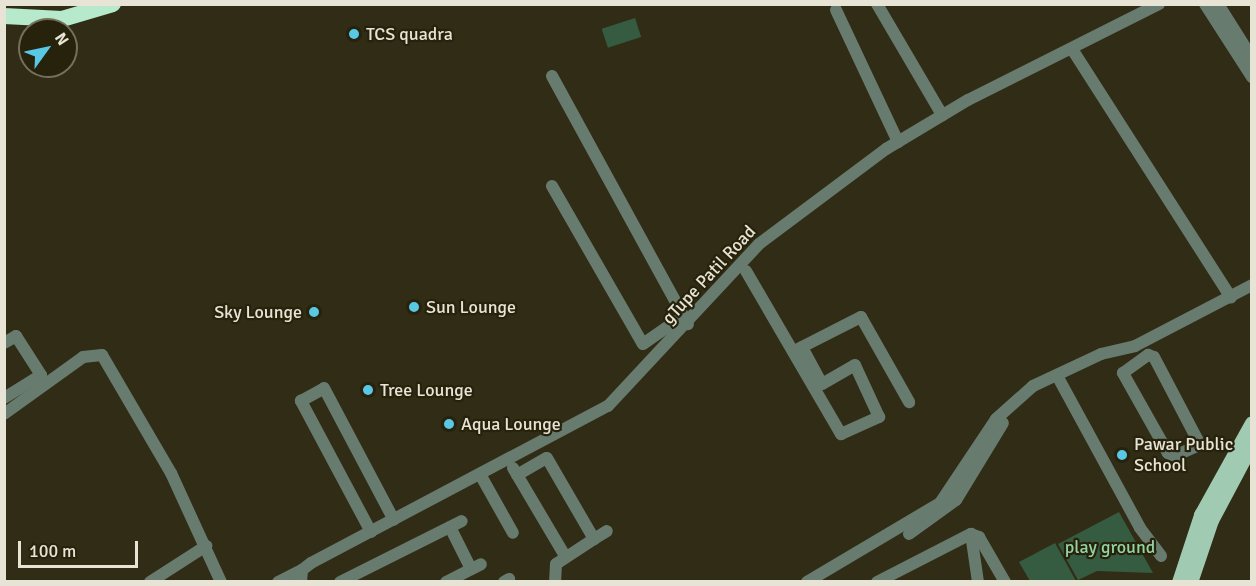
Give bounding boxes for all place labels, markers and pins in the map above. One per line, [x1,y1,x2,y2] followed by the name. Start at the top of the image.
[366,23,453,45] place label: TCS quadra
[347,27,361,41] marker: TCS quadra
[426,296,516,318] place label: Sun Lounge
[407,300,421,314] marker: Sun Lounge
[214,301,302,323] place label: Sky Lounge
[307,305,321,319] marker: Sky Lounge
[380,379,473,401] place label: Tree Lounge
[361,383,375,397] marker: Tree Lounge
[461,413,561,435] place label: Aqua Lounge
[442,417,456,431] marker: Aqua Lounge
[1134,434,1233,476] place label: Pawar Public School
[1115,448,1129,462] marker: Pawar Public School

